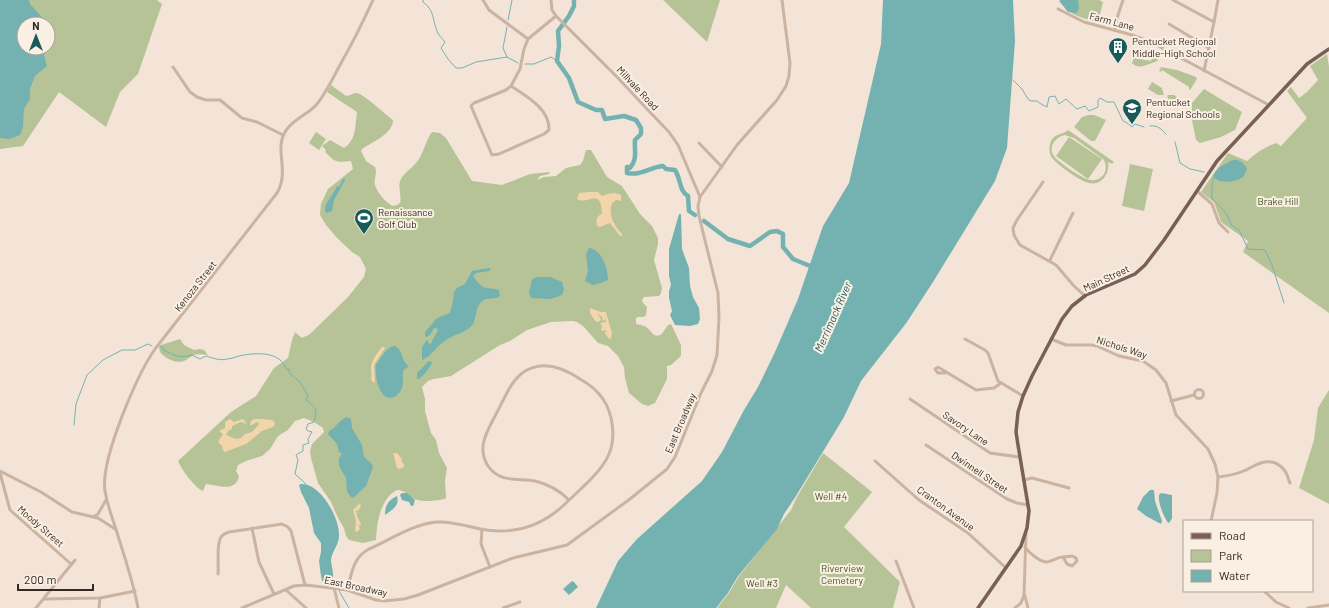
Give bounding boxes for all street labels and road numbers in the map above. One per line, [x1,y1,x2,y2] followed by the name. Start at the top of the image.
[1088,9,1136,33] street label: Farm Lane
[615,64,661,112] street label: Millvale Road
[172,258,219,314] street label: Kenoza Street
[1081,262,1131,294] street label: Main Street
[1095,333,1149,361] street label: Nichols Way
[662,391,698,455] street label: East Broadway
[941,408,991,448] street label: Savory Lane
[949,449,1011,496] street label: Dwinnell Street
[915,483,977,533] street label: Cranton Avenue
[15,503,67,550] street label: Moody Street
[323,573,389,599] street label: East Broadway

